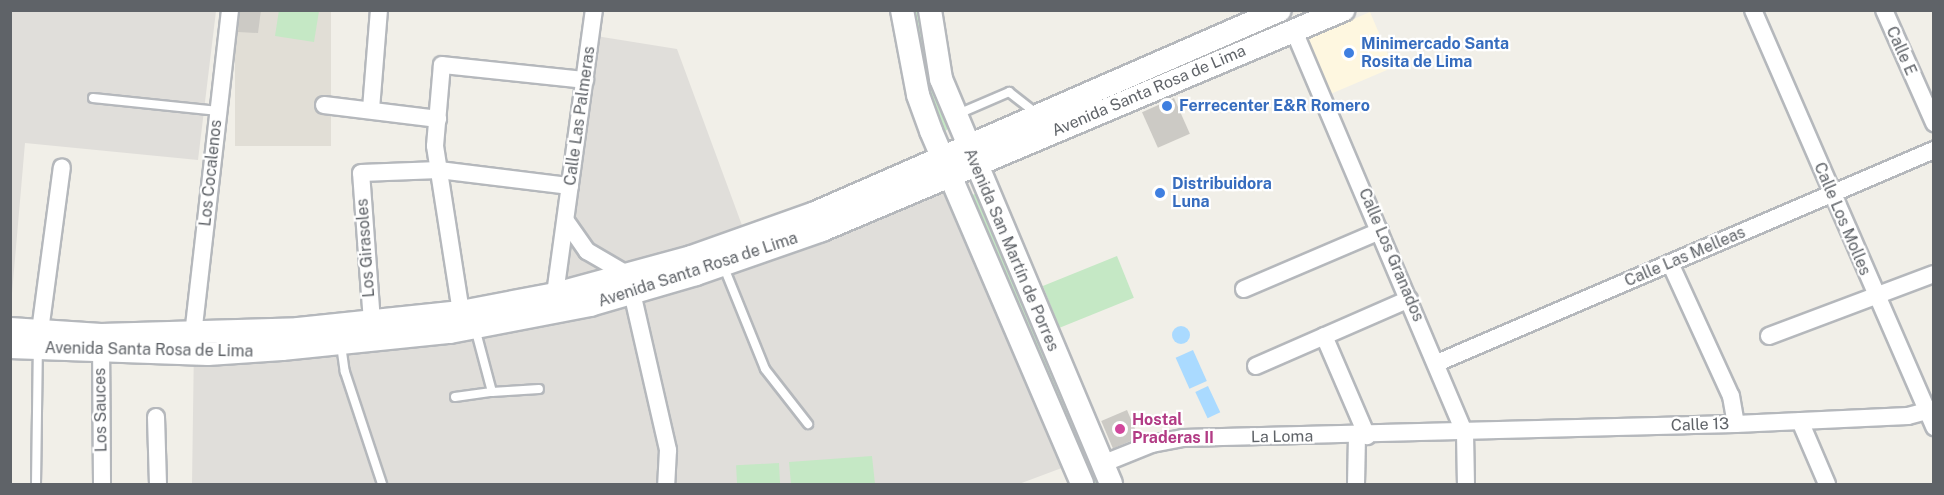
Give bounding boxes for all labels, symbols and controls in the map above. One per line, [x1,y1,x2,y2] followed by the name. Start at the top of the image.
[1882,23,1920,79] street label: Calle E
[1361,34,1509,72] place label: Minimercado Santa Rosita de Lima
[1049,41,1249,141] street label: Avenida Santa Rosa de Lima
[561,45,599,187] street label: Calle Las Palmeras
[1342,46,1356,60] marker: Minimercado Santa Rosita de Lima
[1179,96,1370,116] place label: Ferrecenter E&R Romero
[1160,99,1174,113] marker: Ferrecenter E&R Romero
[196,119,226,227] street label: Los Cocalenos
[959,146,1063,354] street label: Avenida San Martín de Porres
[1810,160,1874,278] street label: Calle Los Molles
[1172,174,1272,212] place label: Distribuidora Luna
[1354,185,1428,325] street label: Calle Los Granados
[1153,186,1167,200] marker: Distribuidora Luna
[353,198,379,298] street label: Los Girasoles
[1622,223,1748,291] street label: Calle Las Melleas
[596,229,800,311] street label: Avenida Santa Rosa de Lima
[44,339,254,361] street label: Avenida Santa Rosa de Lima
[91,368,111,452] street label: Los Sauces
[1132,410,1214,448] place label: Hostal Praderas II
[1671,414,1729,436] street label: Calle 13
[1113,422,1127,436] marker: Hostal Praderas II
[1251,427,1313,447] street label: La Loma

